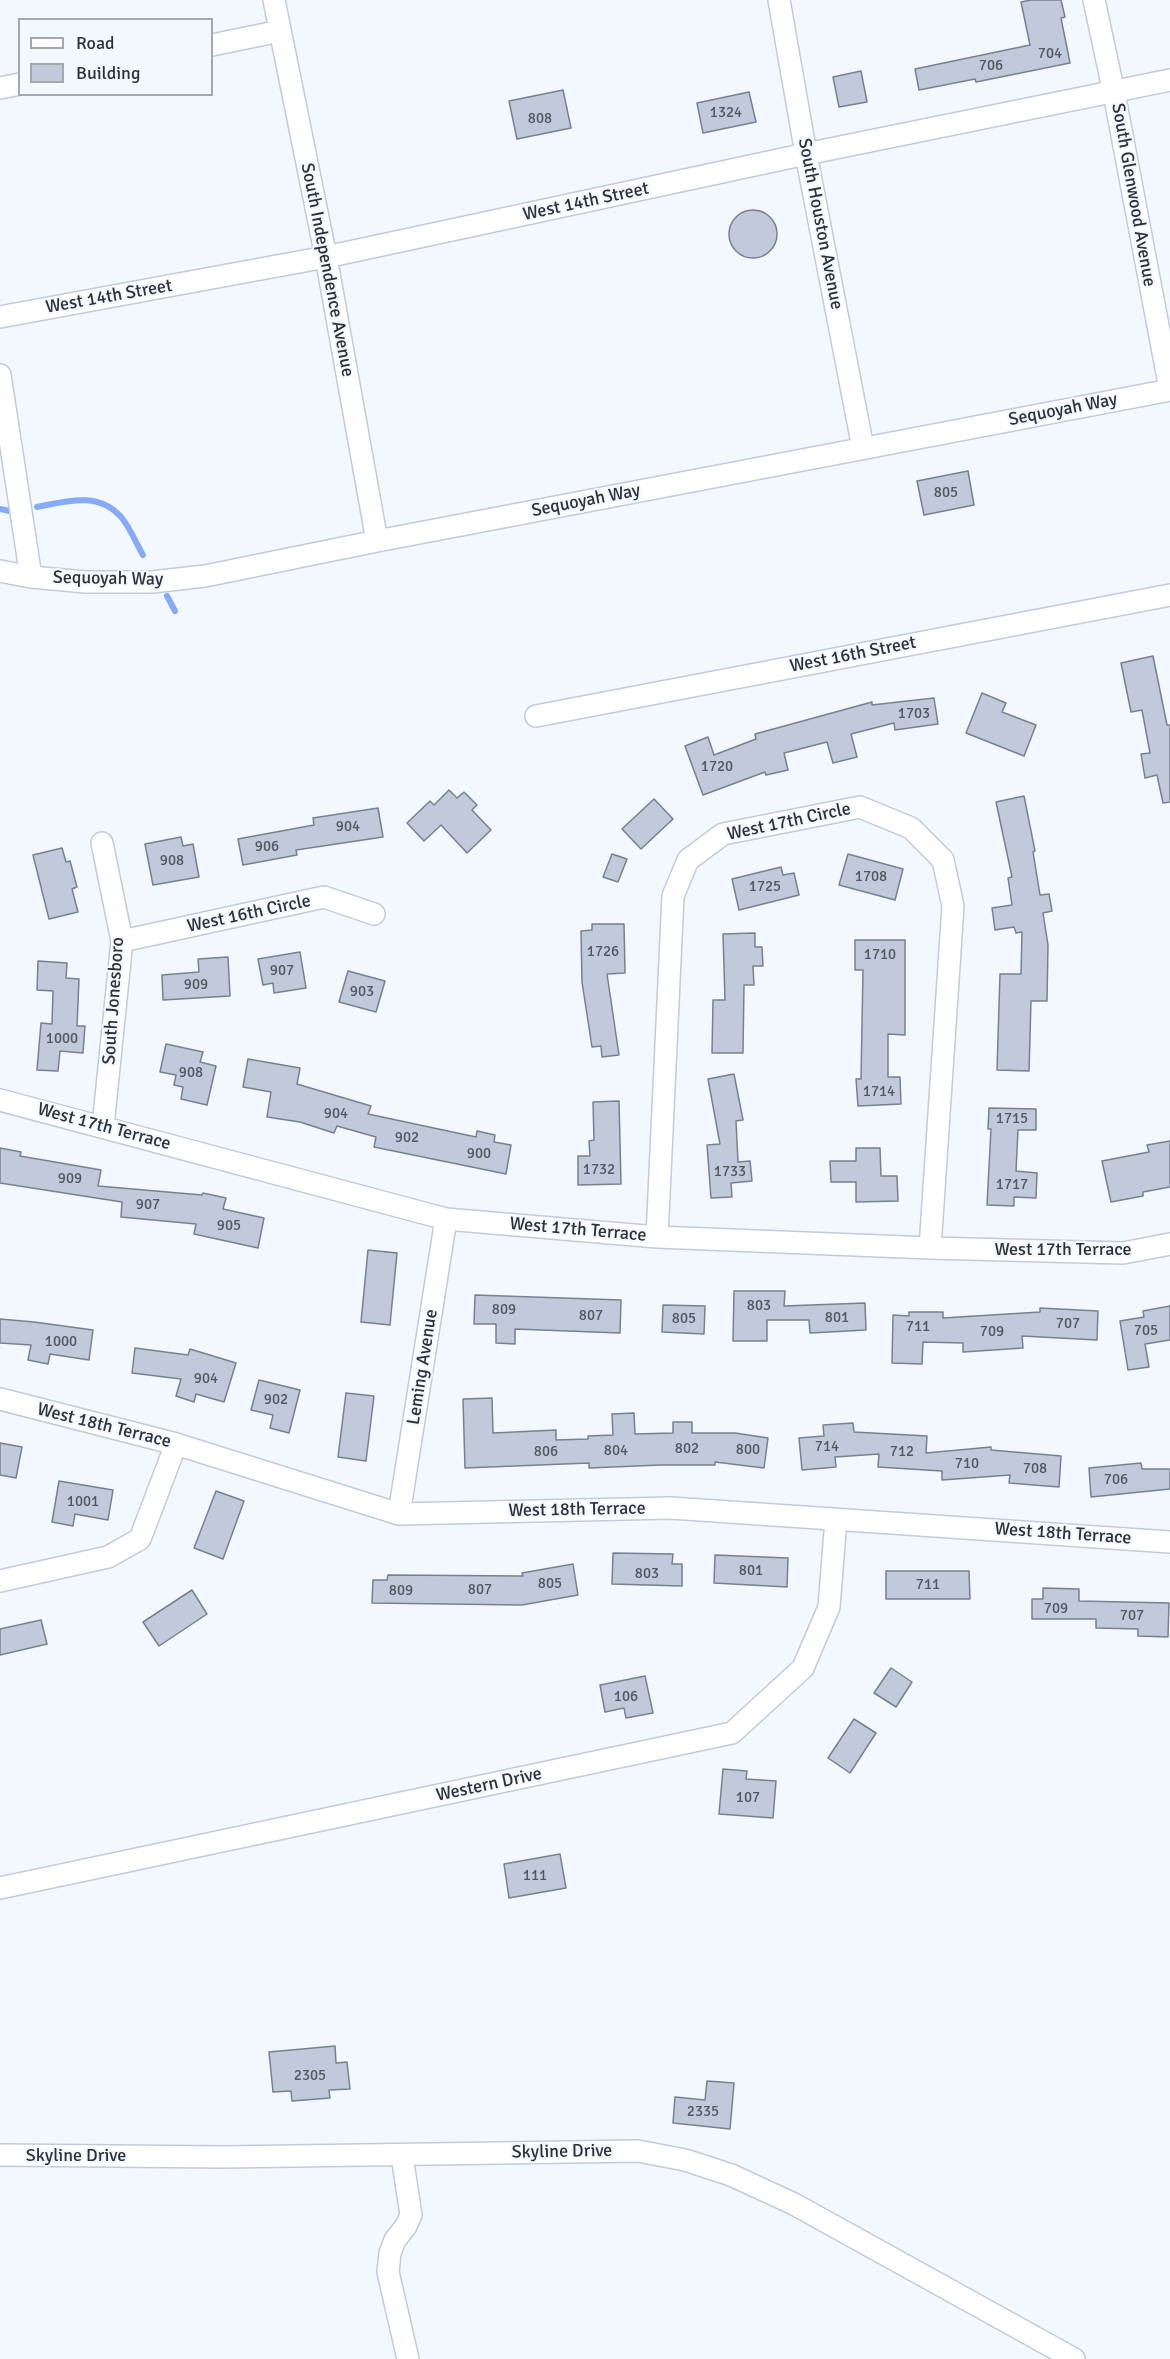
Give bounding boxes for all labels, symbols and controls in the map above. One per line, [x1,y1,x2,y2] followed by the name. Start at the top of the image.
[18,18,213,96] legend
[76,32,115,54] text: Road
[1038,45,1062,63] house number: 704
[979,57,1003,75] house number: 706
[76,62,140,84] text: Building
[1106,102,1160,288] street label: South Glenwood Avenue
[710,104,742,122] house number: 1324
[528,110,552,128] house number: 808
[793,137,847,311] street label: South Houston Avenue
[296,161,358,379] street label: South Independence Avenue
[521,178,651,226] street label: West 14th Street
[44,275,174,319] street label: West 14th Street
[1007,389,1119,431] street label: Sequoyah Way
[530,480,642,522] street label: Sequoyah Way
[934,484,958,502] house number: 805
[53,567,163,591] street label: Sequoyah Way
[788,632,918,678] street label: West 16th Street
[898,705,930,723] house number: 1703
[701,758,733,776] house number: 1720
[725,798,853,846] street label: West 17th Circle
[336,818,360,836] house number: 904
[255,838,279,856] house number: 906
[160,852,184,870] house number: 908
[855,868,887,886] house number: 1708
[749,878,781,896] house number: 1725
[185,890,313,938] street label: West 16th Circle
[99,936,129,1066] street label: South Jonesboro
[587,943,619,961] house number: 1726
[864,946,896,964] house number: 1710
[270,962,294,980] house number: 907
[184,976,208,994] house number: 909
[350,983,374,1001] house number: 903
[46,1030,78,1048] house number: 1000
[179,1064,203,1082] house number: 908
[863,1083,895,1101] house number: 1714
[35,1099,173,1155] street label: West 17th Terrace
[324,1105,348,1123] house number: 904
[996,1110,1028,1128] house number: 1715
[395,1129,419,1147] house number: 902
[467,1145,491,1163] house number: 900
[583,1161,615,1179] house number: 1732
[714,1163,746,1181] house number: 1733
[58,1170,82,1188] house number: 909
[996,1176,1028,1194] house number: 1717
[136,1196,160,1214] house number: 907
[509,1213,647,1247] street label: West 17th Terrace
[217,1217,241,1235] house number: 905
[994,1239,1132,1261] street label: West 17th Terrace
[747,1297,771,1315] house number: 803
[492,1301,516,1319] house number: 809
[579,1307,603,1325] house number: 807
[403,1308,443,1426] street label: Leming Avenue
[825,1309,849,1327] house number: 801
[672,1310,696,1328] house number: 805
[1056,1315,1080,1333] house number: 707
[906,1318,930,1336] house number: 711
[1134,1322,1158,1340] house number: 705
[980,1323,1004,1341] house number: 709
[45,1333,77,1351] house number: 1000
[194,1370,218,1388] house number: 904
[264,1391,288,1409] house number: 902
[35,1399,173,1453] street label: West 18th Terrace
[815,1438,839,1456] house number: 714
[675,1440,699,1458] house number: 802
[736,1441,760,1459] house number: 800
[604,1442,628,1460] house number: 804
[534,1443,558,1461] house number: 806
[890,1443,914,1461] house number: 712
[955,1455,979,1473] house number: 710
[1023,1460,1047,1478] house number: 708
[1104,1471,1128,1489] house number: 706
[67,1493,99,1511] house number: 1001
[508,1498,646,1522] street label: West 18th Terrace
[994,1518,1132,1550] street label: West 18th Terrace
[739,1562,763,1580] house number: 801
[635,1565,659,1583] house number: 803
[538,1575,562,1593] house number: 805
[916,1576,940,1594] house number: 711
[468,1581,492,1599] house number: 807
[389,1582,413,1600] house number: 809
[1044,1600,1068,1618] house number: 709
[1120,1607,1144,1625] house number: 707
[614,1688,638,1706] house number: 106
[434,1763,544,1807] street label: Western Drive
[736,1789,760,1807] house number: 107
[523,1867,547,1885] house number: 111
[294,2067,326,2085] house number: 2305
[687,2103,719,2121] house number: 2335
[512,2140,612,2164] street label: Skyline Drive
[26,2145,126,2167] street label: Skyline Drive

